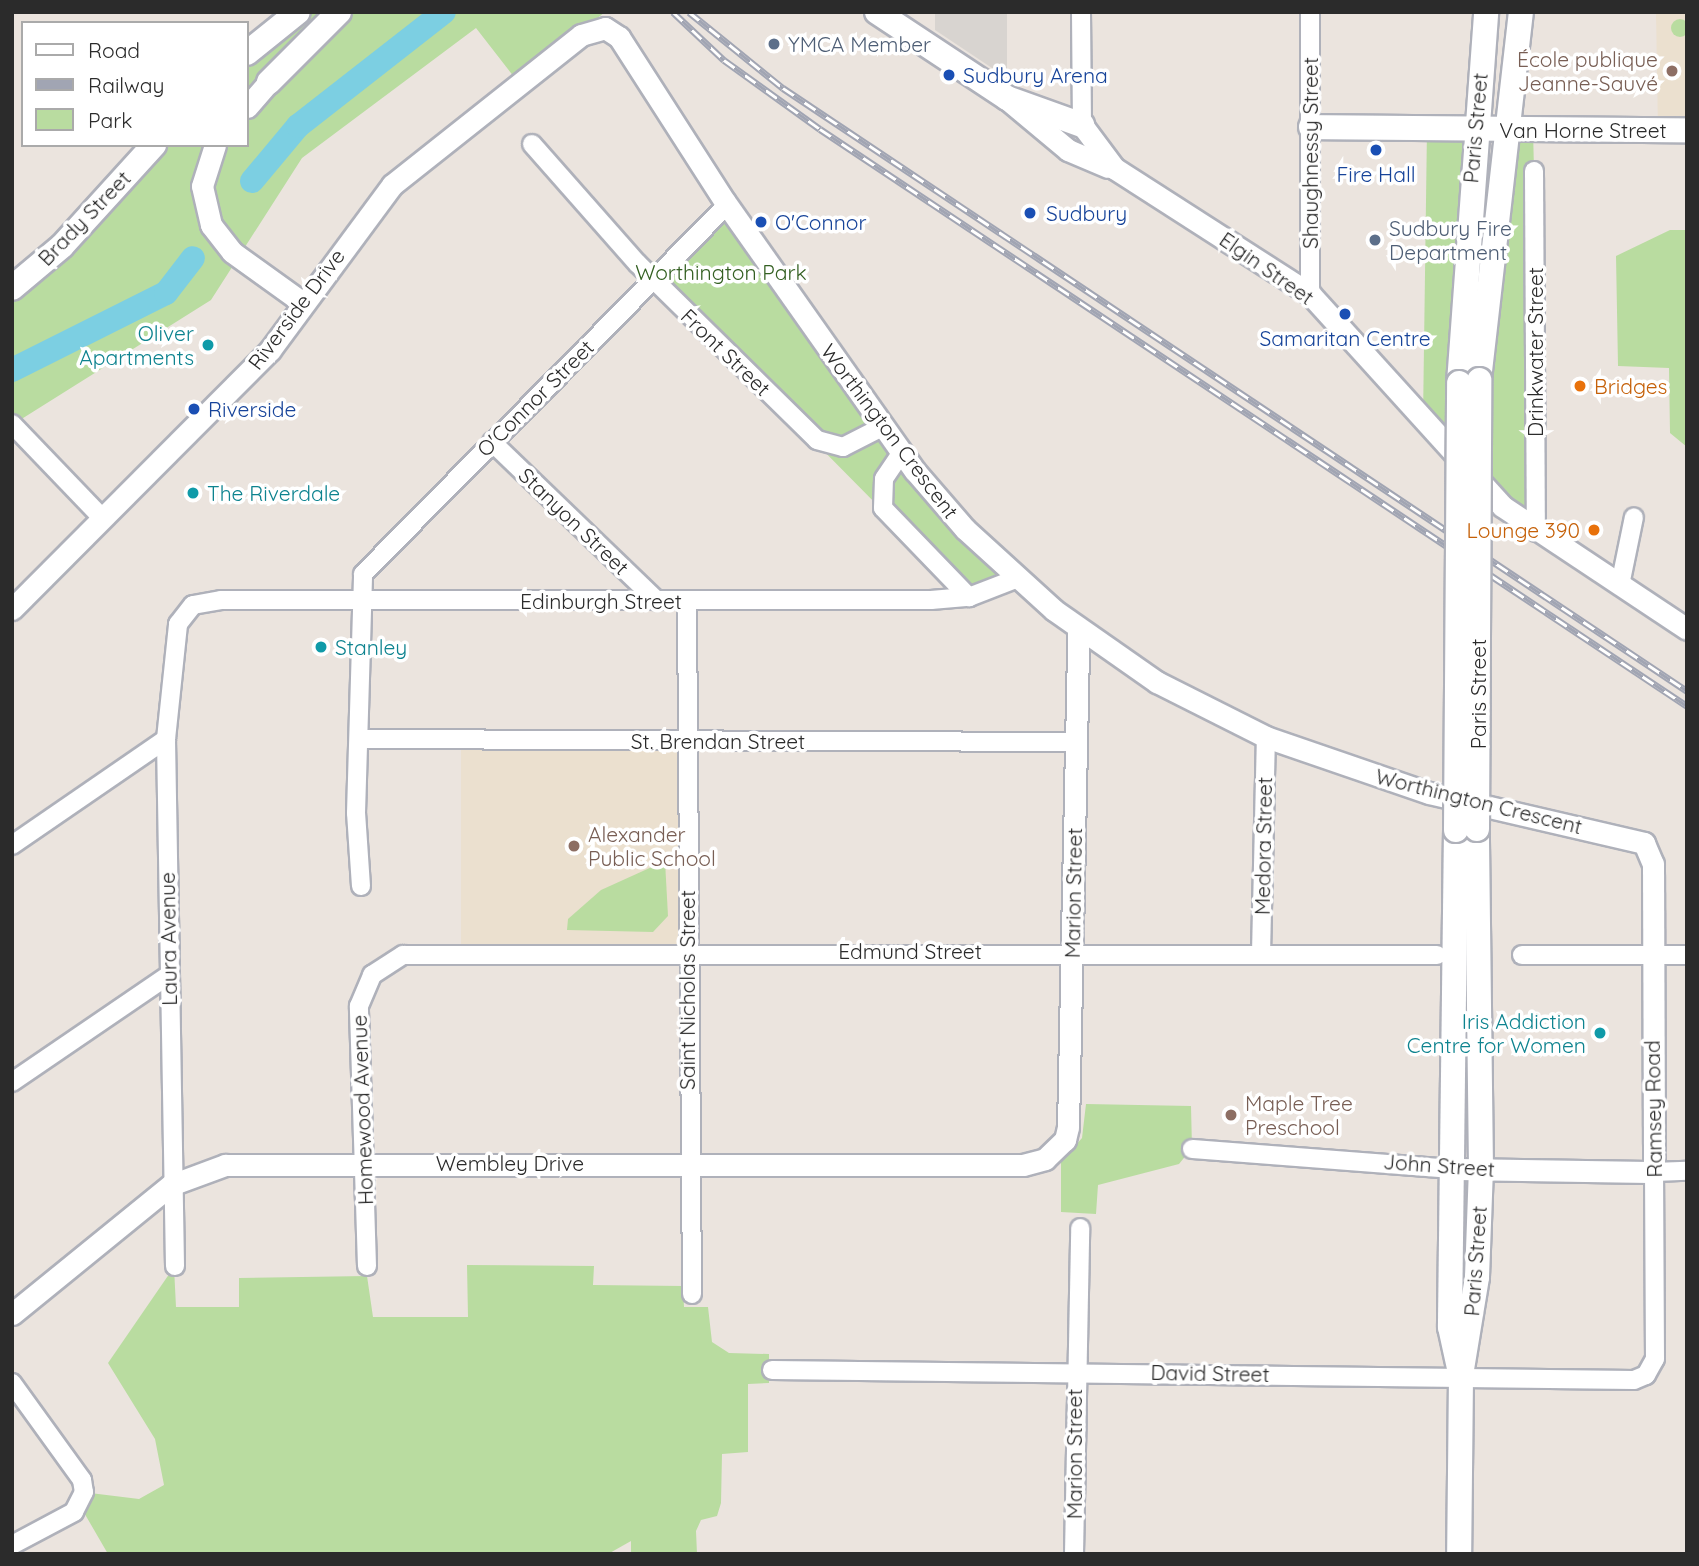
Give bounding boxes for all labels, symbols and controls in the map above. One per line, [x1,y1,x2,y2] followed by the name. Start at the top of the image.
[21,21,248,147] legend
[788,31,931,57] place label: YMCA Member
[766,36,782,52] marker: YMCA Member
[88,37,140,63] text: Road
[1517,46,1658,96] place label: École publique Jeanne-Sauvé
[1297,57,1323,249] street label: Shaughnessy Street
[963,62,1108,88] place label: Sudbury Arena
[1664,63,1680,79] marker: École publique Jeanne-Sauvé
[941,67,957,83] marker: Sudbury Arena
[88,72,164,98] text: Railway
[1458,72,1492,184] street label: Paris Street
[88,107,132,133] text: Park
[1499,117,1667,143] street label: Van Horne Street
[1368,142,1384,158] marker: Fire Hall
[1336,161,1416,187] place label: Fire Hall
[33,165,135,271] street label: Brady Street
[1046,200,1127,226] place label: Sudbury
[1020,203,1040,223] marker: Sudbury
[775,209,867,235] place label: O'Connor
[753,214,769,230] marker: O'Connor
[1389,215,1512,265] place label: Sudbury Fire Department
[1215,226,1319,310] street label: Elgin Street
[1367,232,1383,248] marker: Sudbury Fire Department
[242,244,350,374] street label: Riverside Drive
[635,259,807,285] park label: Worthington Park
[1522,267,1548,437] street label: Drinkwater Street
[676,303,776,401] street label: Front Street
[1337,306,1353,322] marker: Samaritan Centre
[79,320,194,370] place label: Oliver Apartments
[1259,325,1431,351] place label: Samaritan Centre
[471,334,599,462] street label: O'Connor Street
[200,337,216,353] marker: Oliver Apartments
[816,339,964,523] street label: Worthington Crescent
[1594,373,1667,399] place label: Bridges
[1572,378,1588,394] marker: Bridges
[208,396,296,422] place label: Riverside
[186,401,202,417] marker: Riverside
[514,462,634,580] street label: Stanyon Street
[207,480,340,506] place label: The Riverdale
[185,485,201,501] marker: The Riverdale
[1467,517,1580,543] place label: Lounge 390
[1586,522,1602,538] marker: Lounge 390
[520,588,682,614] street label: Edinburgh Street
[335,634,407,660] place label: Stanley
[313,639,329,655] marker: Stanley
[1465,639,1491,749] street label: Paris Street
[631,728,805,754] street label: St. Brendan Street
[1373,763,1585,839] street label: Worthington Crescent
[1249,777,1277,915] street label: Medora Street
[588,821,716,871] place label: Alexander Public School
[1059,827,1087,959] street label: Marion Street
[566,838,582,854] marker: Alexander Public School
[154,872,182,1006] street label: Laura Avenue
[674,890,700,1090] street label: Saint Nicholas Street
[838,938,982,964] street label: Edmund Street
[1407,1008,1586,1058] place label: Iris Addiction Centre for Women
[346,1014,378,1206] street label: Homewood Avenue
[1592,1025,1608,1041] marker: Iris Addiction Centre for Women
[1639,1040,1667,1178] street label: Ramsey Road
[1245,1090,1353,1140] place label: Maple Tree Preschool
[1223,1107,1239,1123] marker: Maple Tree Preschool
[1382,1149,1496,1181] street label: John Street
[436,1150,584,1176] street label: Wembley Drive
[1459,1205,1491,1317] street label: Paris Street
[1150,1359,1270,1387] street label: David Street
[1061,1389,1087,1519] street label: Marion Street

